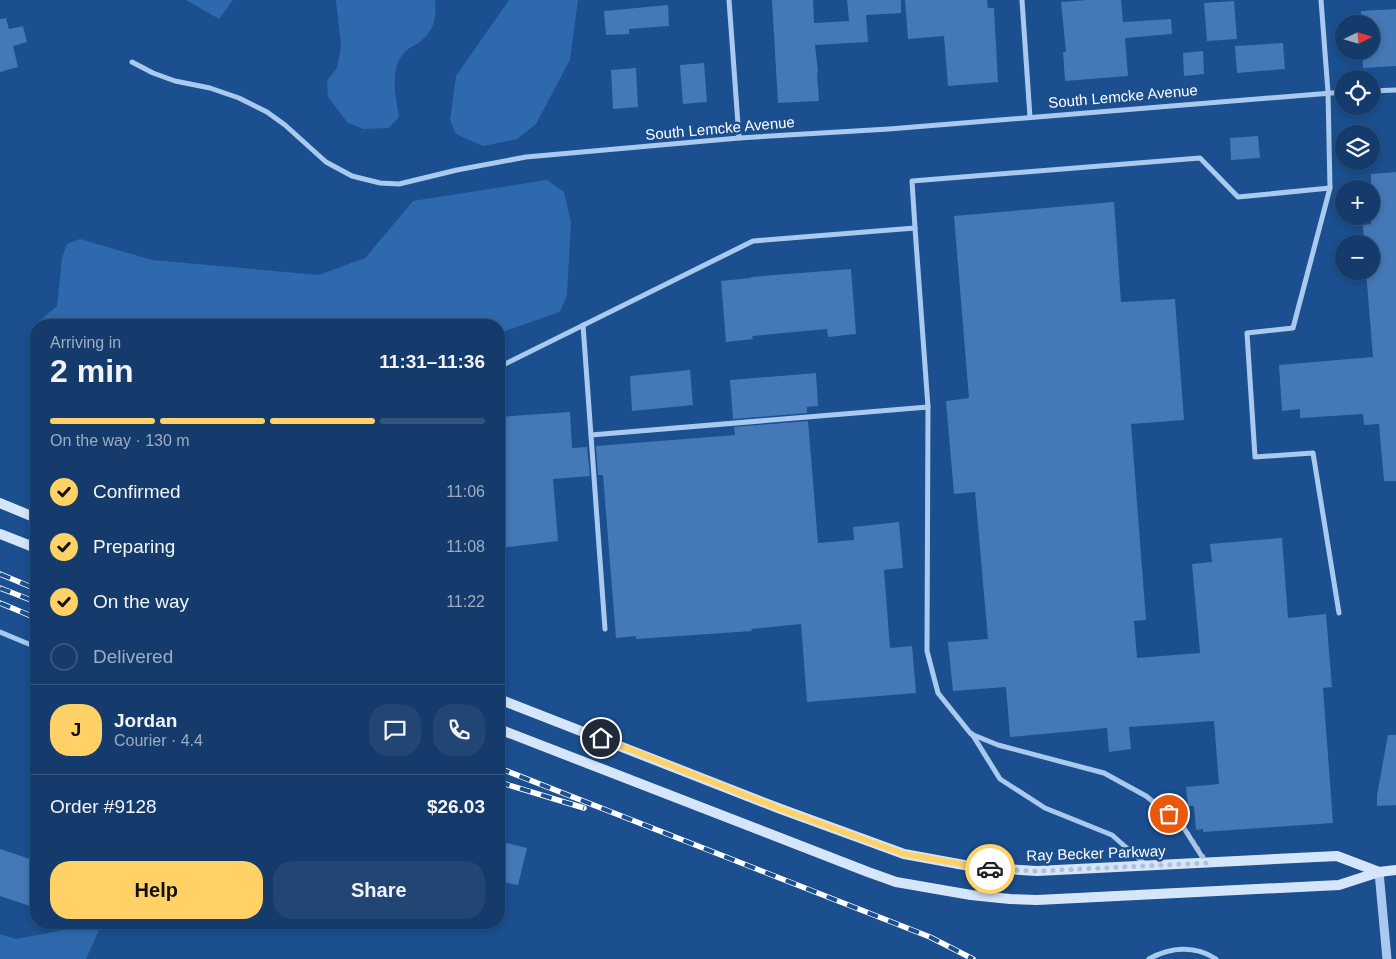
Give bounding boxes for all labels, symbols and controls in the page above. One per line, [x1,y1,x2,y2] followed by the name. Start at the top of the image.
[1335,15,1380,60] north arrow
[1335,15,1380,280] map controls
[1335,70,1380,115] button: locate
[1048,81,1198,111] street label: South Lemcke Avenue
[645,113,795,143] street label: South Lemcke Avenue
[1335,125,1380,170] button: layers
[1335,180,1380,225] button: +
[1335,235,1380,280] button: −
[50,334,121,351] text: Arriving in
[379,351,485,372] text: 11:31–11:36
[50,353,134,389] text: 2 min
[50,432,190,449] text: On the way · 130 m
[50,478,78,506] icon: check
[93,481,181,502] text: Confirmed
[446,483,485,500] text: 11:06
[50,533,78,561] icon: check
[93,536,175,557] text: Preparing
[446,538,485,555] text: 11:08
[50,588,78,616] icon: check
[93,591,189,612] text: On the way
[446,593,485,610] text: 11:22
[93,646,173,667] text: Delivered
[369,704,421,756] button: chat
[433,704,485,756] button: phone
[114,710,177,731] text: Jordan
[580,717,622,759] pin
[71,719,81,740] text: J
[587,724,615,752] icon: home
[114,732,203,749] text: Courier · 4.4
[1148,793,1190,835] pin
[50,796,157,817] text: Order #9128
[427,796,485,817] text: $26.03
[1155,800,1183,828] icon: bag
[1026,842,1166,864] street label: Ray Becker Parkway
[965,844,1015,894] courier
[976,855,1004,883] icon: car
[50,861,263,919] button: Help
[273,861,485,919] button: Share

